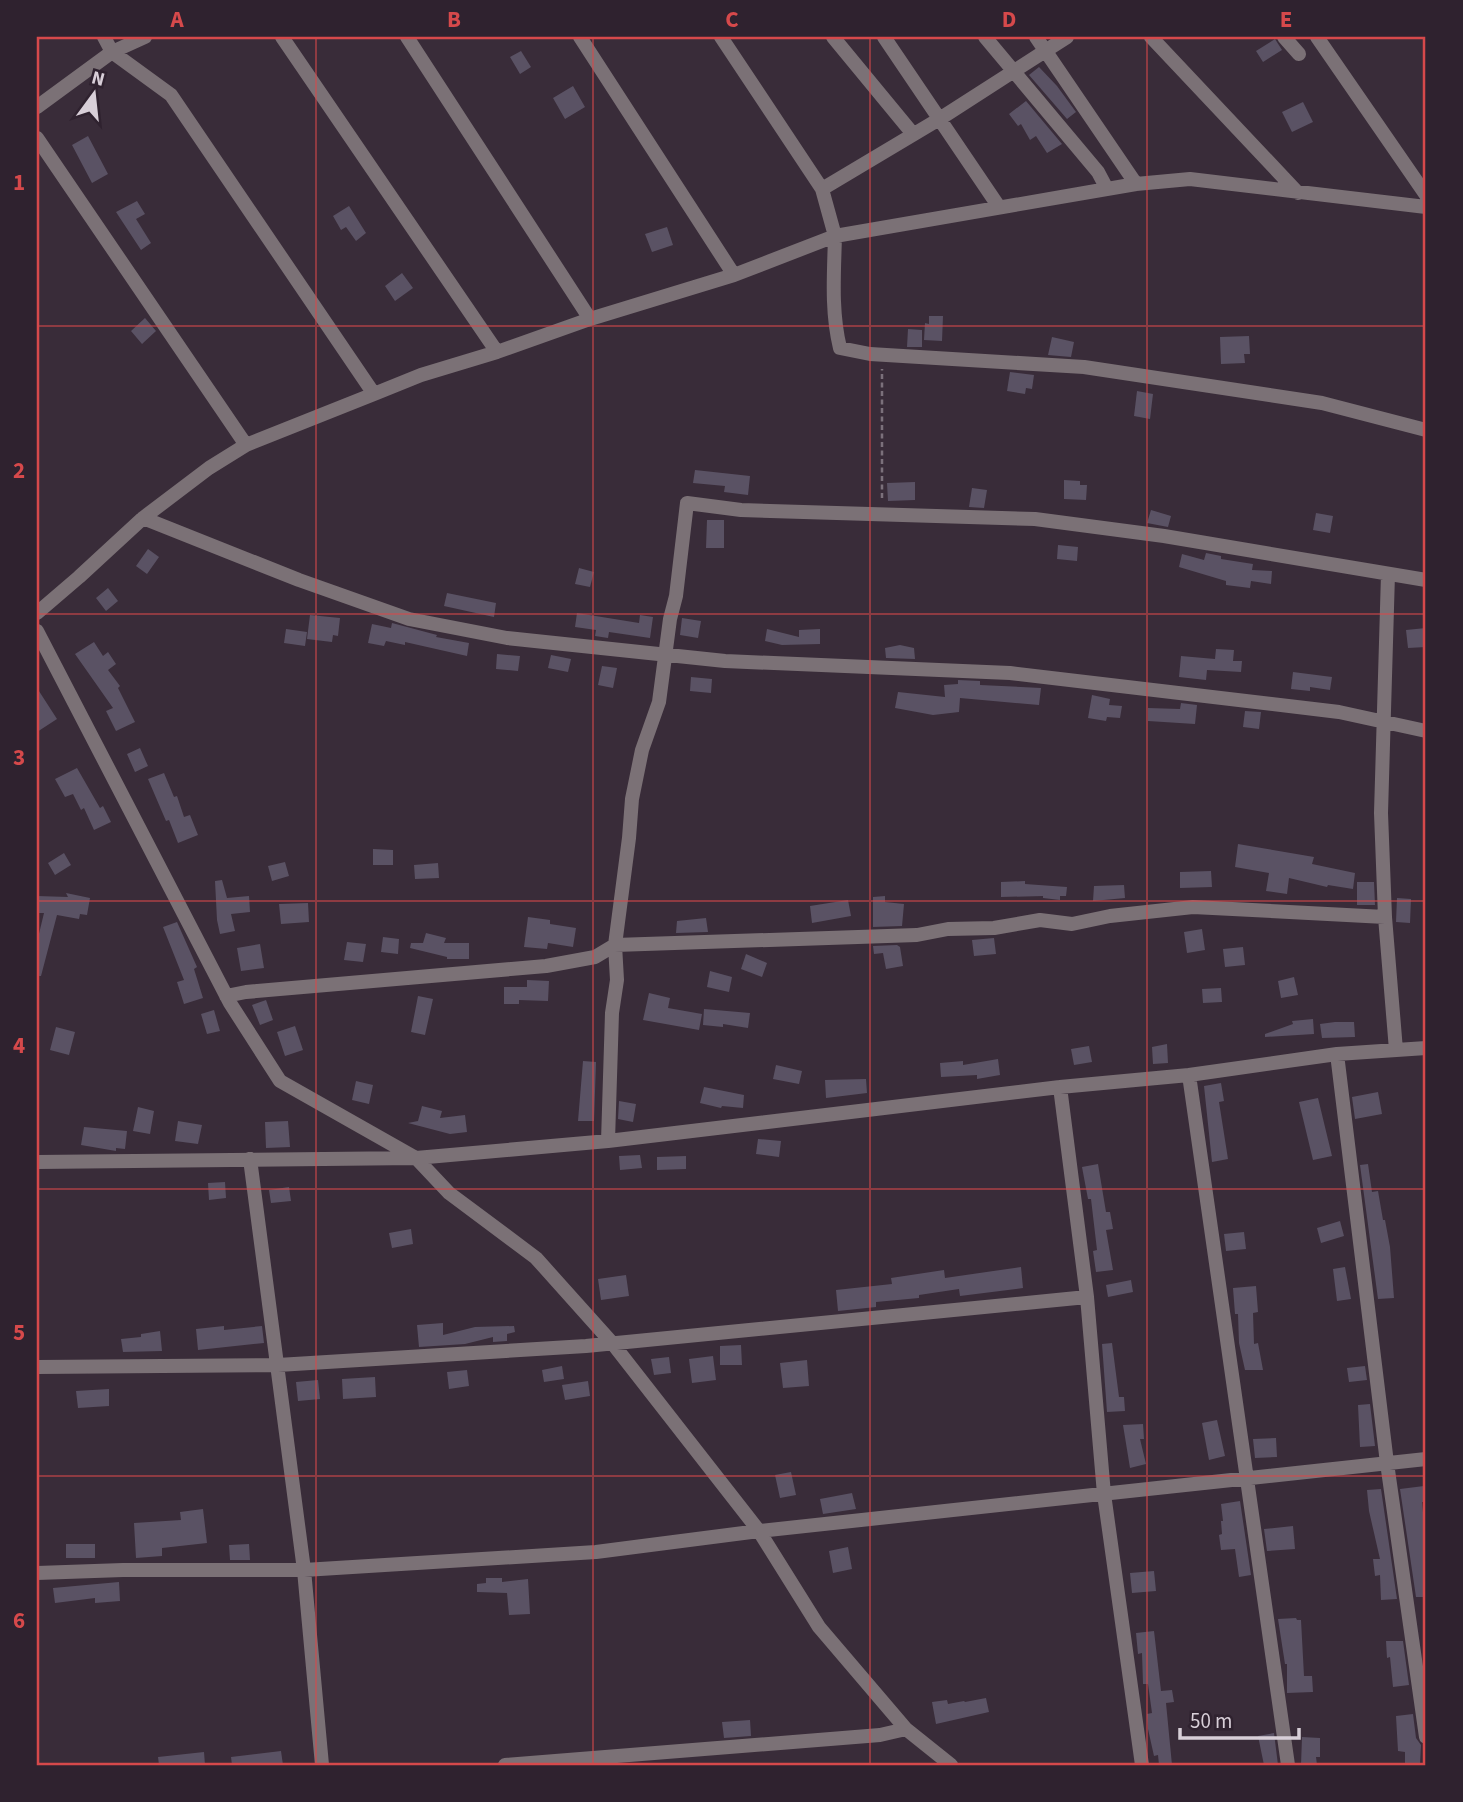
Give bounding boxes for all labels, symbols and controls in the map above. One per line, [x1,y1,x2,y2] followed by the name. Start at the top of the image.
[169,3,184,36] text: A
[447,3,461,36] text: B
[725,3,739,36] text: C
[1002,3,1016,36] text: D
[1280,3,1292,36] text: E
[60,60,130,130] north arrow
[88,64,108,94] text: N
[13,166,25,199] text: 1
[13,454,25,487] text: 2
[13,741,25,774] text: 3
[13,1029,25,1062] text: 4
[13,1316,25,1349] text: 5
[13,1604,25,1637] text: 6
[1180,1697,1298,1741] scale bar
[1190,1706,1232,1736] text: 50 m

